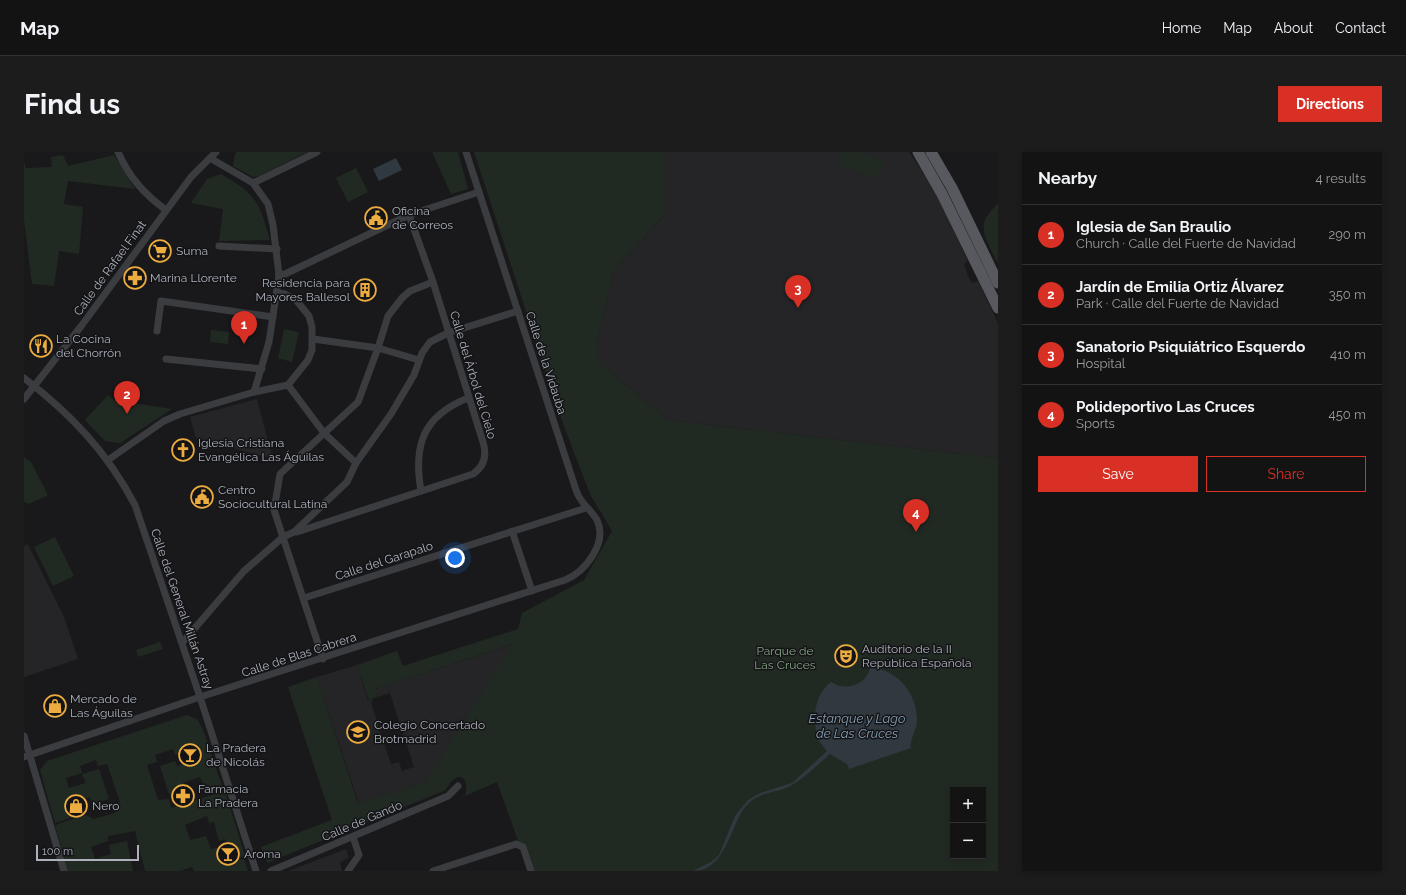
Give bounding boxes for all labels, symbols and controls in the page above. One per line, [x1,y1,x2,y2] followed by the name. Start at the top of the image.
[20,17,59,39] text: Map
[1162,20,1201,36] text: Home
[1223,20,1252,36] text: Map
[1274,20,1313,36] text: About
[1335,20,1386,36] text: Contact
[1278,86,1382,122] button: Directions
[24,88,120,121] text: Find us
[1038,168,1097,188] text: Nearby
[1315,171,1366,186] text: 4 results
[392,204,453,232] place label: Oficina de Correos
[363,205,389,231] public building icon: Oficina de Correos
[71,218,149,318] street label: Calle de Rafael Finat
[1076,218,1231,236] text: Iglesia de San Braulio
[1048,227,1054,242] text: 1
[1328,227,1366,242] text: 290 m
[1076,236,1296,251] text: Church · Calle del Fuerte de Navidad
[147,238,173,264] supermarket icon: Suma
[176,244,208,258] place label: Suma
[122,265,148,291] pharmacy icon: Marina Llorente
[150,271,237,285] place label: Marina Llorente
[785,275,811,308] pin: 3
[256,276,351,304] place label: Residencia para Mayores Ballesol
[352,277,378,303] building icon: Residencia para Mayores Ballesol
[1076,278,1284,296] text: Jardín de Emilia Ortiz Álvarez
[1047,287,1055,302] text: 2
[1329,287,1366,302] text: 350 m
[1076,296,1279,311] text: Park · Calle del Fuerte de Navidad
[447,309,499,441] street label: Calle del Árbol del Cielo
[523,310,569,416] street label: Calle de la Vidauba
[231,311,257,344] pin: 1
[56,332,121,360] place label: La Cocina del Chorrón
[28,333,54,359] restaurant icon: La Cocina del Chorrón
[1076,338,1305,356] text: Sanatorio Psiquiátrico Esquerdo
[1047,347,1055,362] text: 3
[1330,347,1366,362] text: 410 m
[1076,356,1125,371] text: Hospital
[114,381,140,414] pin: 2
[1076,398,1255,416] text: Polideportivo Las Cruces
[1047,407,1055,422] text: 4
[1329,407,1366,422] text: 450 m
[1076,416,1115,431] text: Sports
[198,436,324,464] place label: Iglesia Cristiana Evangélica Las Águilas
[170,437,196,463] church icon: Iglesia Cristiana Evangélica Las Águilas
[1038,456,1198,492] button: Save
[1206,456,1366,492] button: Share
[218,483,327,511] place label: Centro Sociocultural Latina
[189,484,215,510] public building icon: Centro Sociocultural Latina
[903,499,929,532] pin: 4
[148,527,216,692] street label: Calle del General Millán Astray
[333,539,435,583] street label: Calle del Garapalo
[445,548,465,568] your location
[240,630,358,680] street label: Calle de Blas Cabrera
[862,642,972,670] place label: Auditorio de la II República Española
[833,643,859,669] theatre icon: Auditorio de la II República Española
[754,644,816,672] park label: Parque de Las Cruces
[70,692,137,720] place label: Mercado de Las Águilas
[42,693,68,719] shop icon: Mercado de Las Águilas
[809,711,905,741] water label: Estanque y Lago de Las Cruces
[374,718,485,746] place label: Colegio Concertado Brotmadrid
[345,719,371,745] school or university icon: Colegio Concertado Brotmadrid
[206,741,266,769] place label: La Pradera de Nicolás
[177,742,203,768] bar icon: La Pradera de Nicolás
[198,782,258,810] place label: Farmacia La Pradera
[170,783,196,809] pharmacy icon: Farmacia La Pradera
[950,787,986,859] map controls
[950,787,986,823] button: +
[63,793,89,819] shop icon: Nero
[320,798,404,844] street label: Calle de Gando
[92,799,119,813] place label: Nero
[950,823,986,859] button: −
[215,841,241,867] bar icon: Aroma
[36,843,139,862] scale bar
[42,845,73,858] text: 100 m
[244,847,281,861] place label: Aroma

